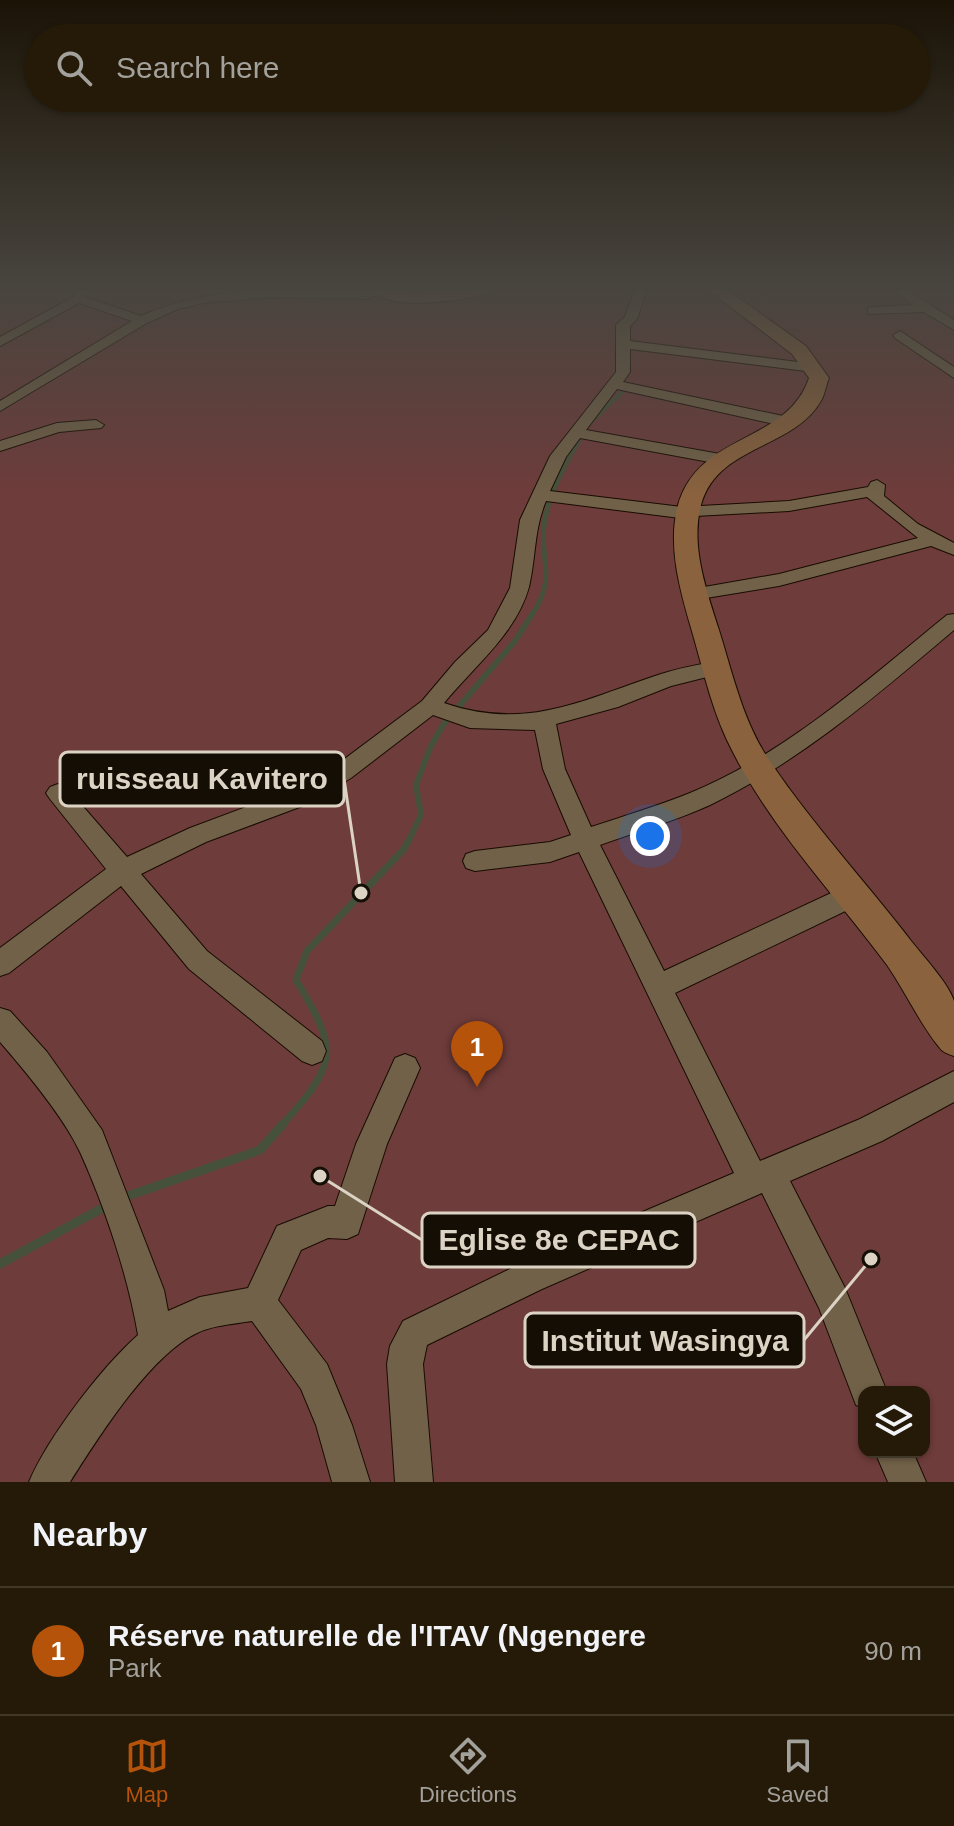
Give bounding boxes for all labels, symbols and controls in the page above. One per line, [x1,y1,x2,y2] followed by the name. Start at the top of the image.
[24,24,930,112] search box
[52,46,96,90] icon: search
[116,51,279,84] text: Search here
[60,752,344,806] callout: ruisseau Kavitero
[76,762,328,795] text: ruisseau Kavitero
[630,816,670,856] your location
[451,1021,503,1087] pin: 1
[422,1213,695,1267] callout: Eglise 8e CEPAC
[438,1223,680,1256] text: Eglise 8e CEPAC
[525,1313,804,1367] callout: Institut Wasingya
[541,1324,789,1357] text: Institut Wasingya
[858,1386,930,1458] map controls
[858,1386,930,1458] button: layers
[32,1515,147,1553] text: Nearby
[108,1619,646,1652] text: Réserve naturelle de l'ITAV (Ngengere
[51,1636,65,1666] text: 1
[864,1636,922,1666] text: 90 m
[108,1653,161,1683] text: Park
[125,1734,169,1808] tab: Map
[419,1734,517,1808] tab: Directions
[767,1734,829,1808] tab: Saved

